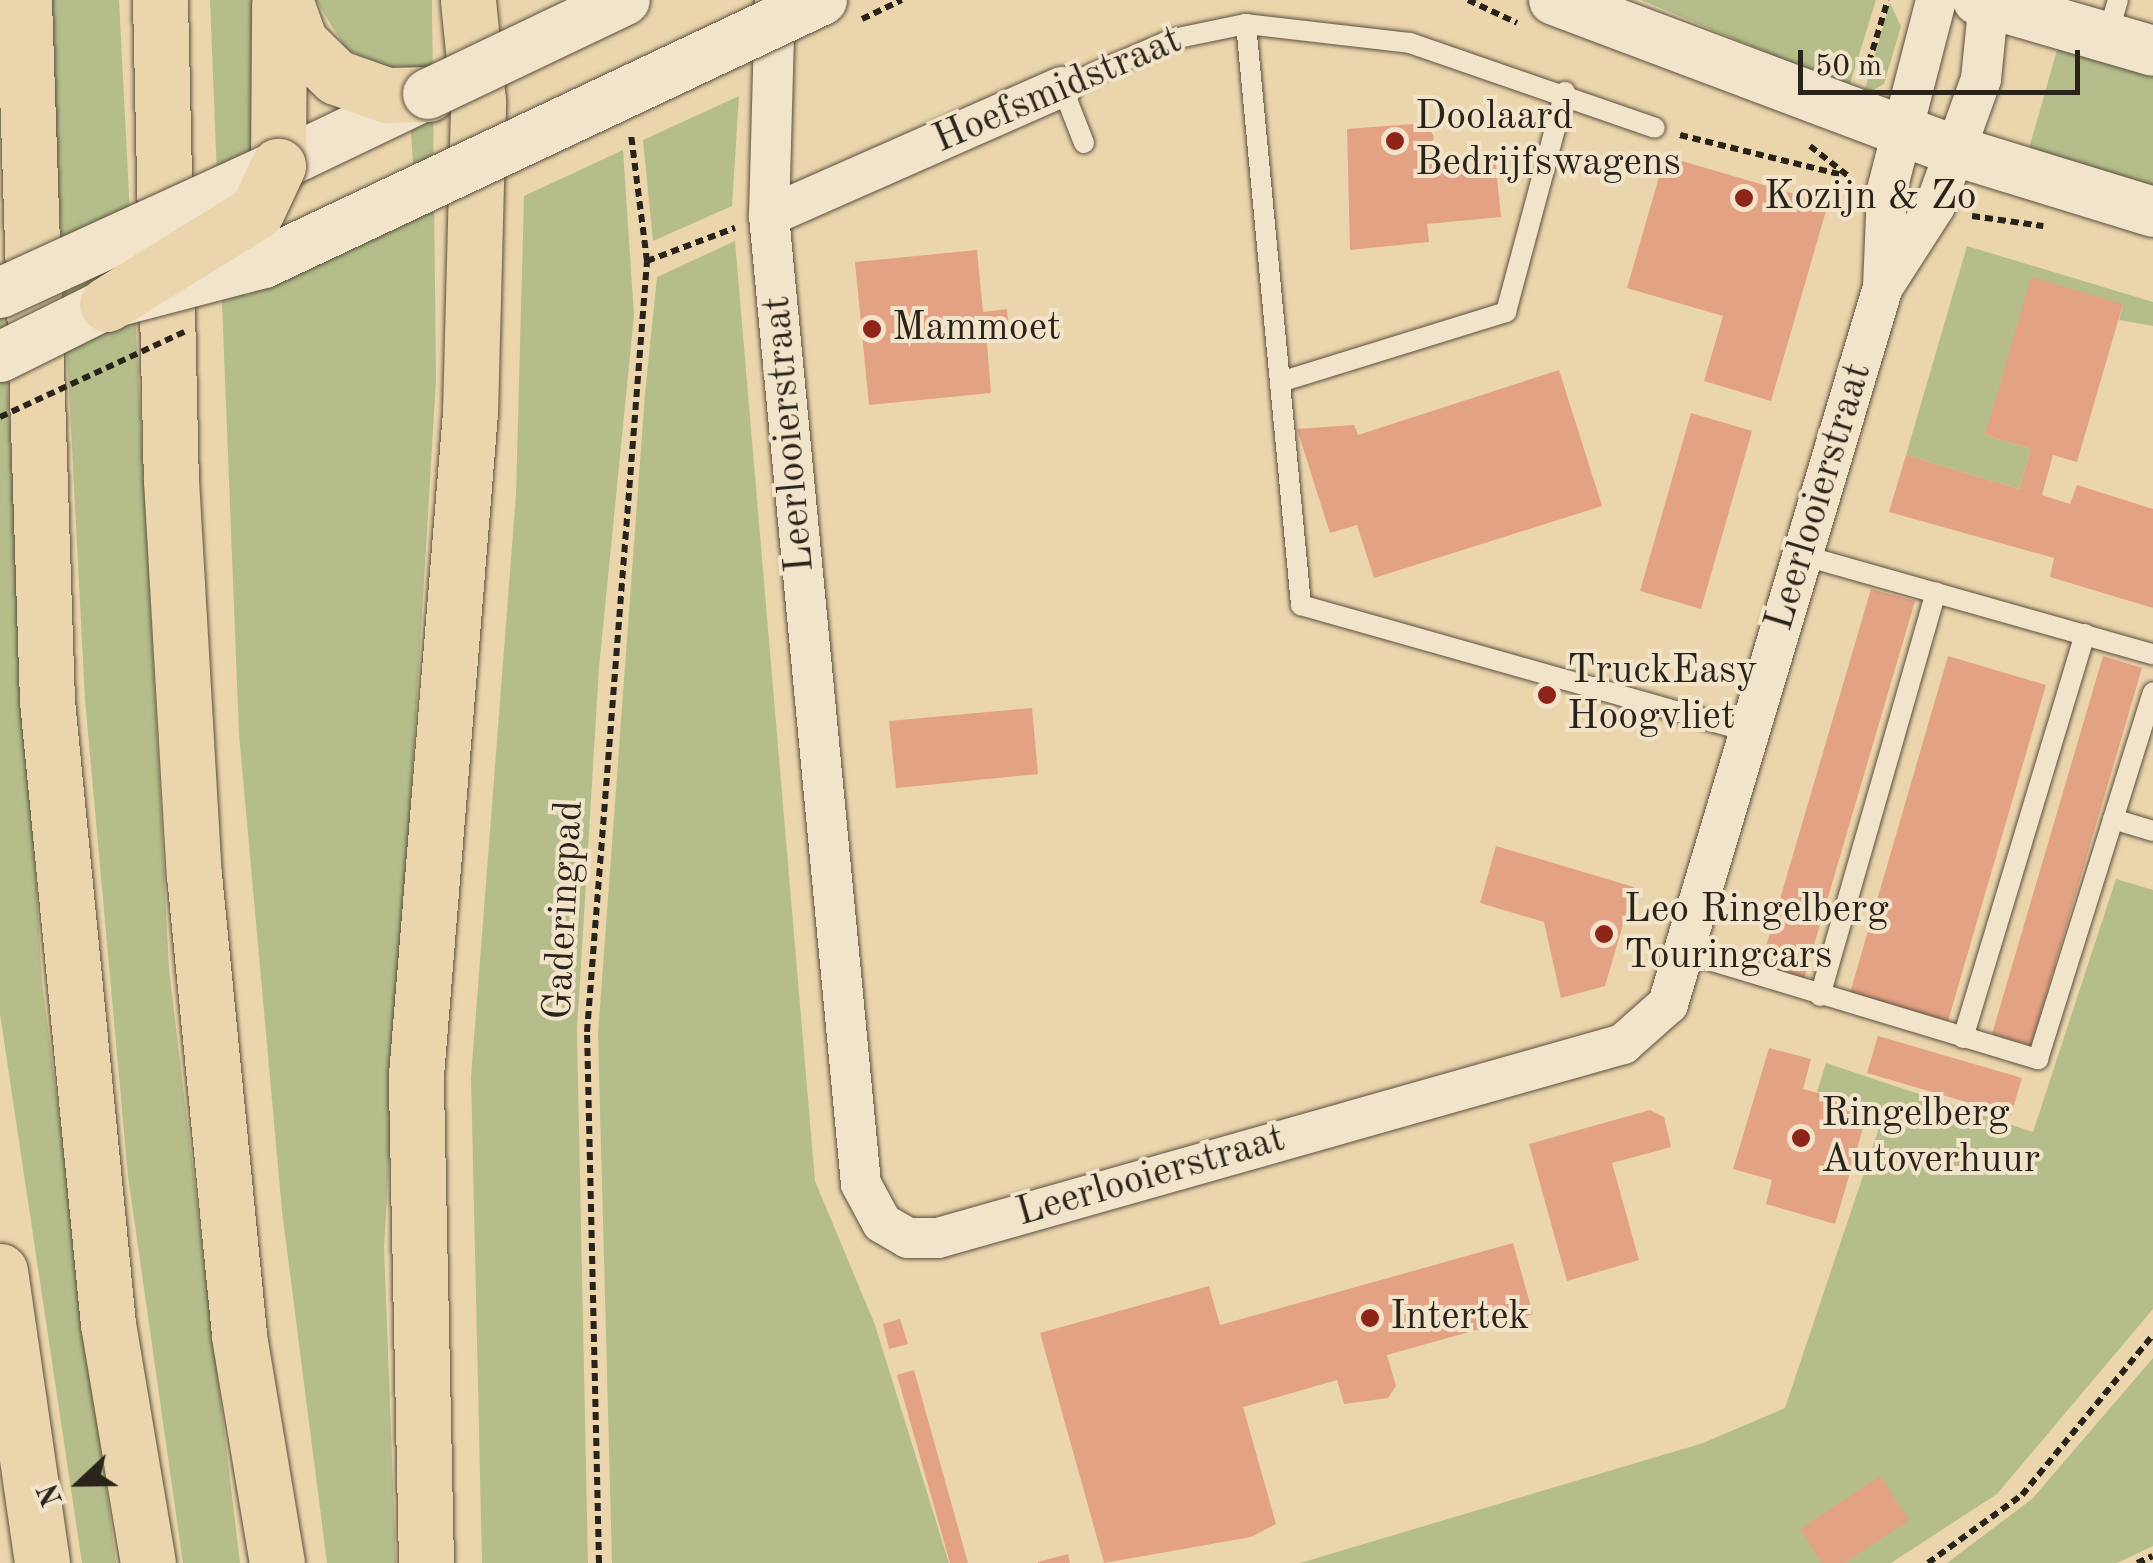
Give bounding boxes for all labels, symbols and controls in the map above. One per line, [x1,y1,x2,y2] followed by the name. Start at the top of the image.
[927,17,1189,165] street label: Hoefsmidstraat
[1803,30,2086,92] scale bar
[1815,52,1882,82] text: 50 m
[1415,94,1681,188] place label: Doolaard Bedrijfswagens
[1384,130,1406,152] marker: Doolaard Bedrijfswagens
[1764,174,1977,222] place label: Kozijn & Zo
[1733,187,1755,209] marker: Kozijn & Zo
[754,294,826,574] street label: Leerlooierstraat
[892,305,1061,353] place label: Mammoet
[861,318,883,340] marker: Mammoet
[1757,357,1883,637] street label: Leerlooierstraat
[1567,648,1757,742] place label: TruckEasy Hoogvliet
[1536,684,1558,706] marker: TruckEasy Hoogvliet
[535,799,595,1021] street label: Gaderingpad
[1624,887,1889,981] place label: Leo Ringelberg Touringcars
[1593,923,1615,945] marker: Leo Ringelberg Touringcars
[1821,1091,2040,1185] place label: Ringelberg Autoverhuur
[1011,1116,1291,1238] street label: Leerlooierstraat
[1790,1127,1812,1149] marker: Ringelberg Autoverhuur
[1390,1294,1529,1342] place label: Intertek
[1359,1307,1381,1329] marker: Intertek
[30,1433,130,1533] north arrow
[35,1479,69,1509] text: N

